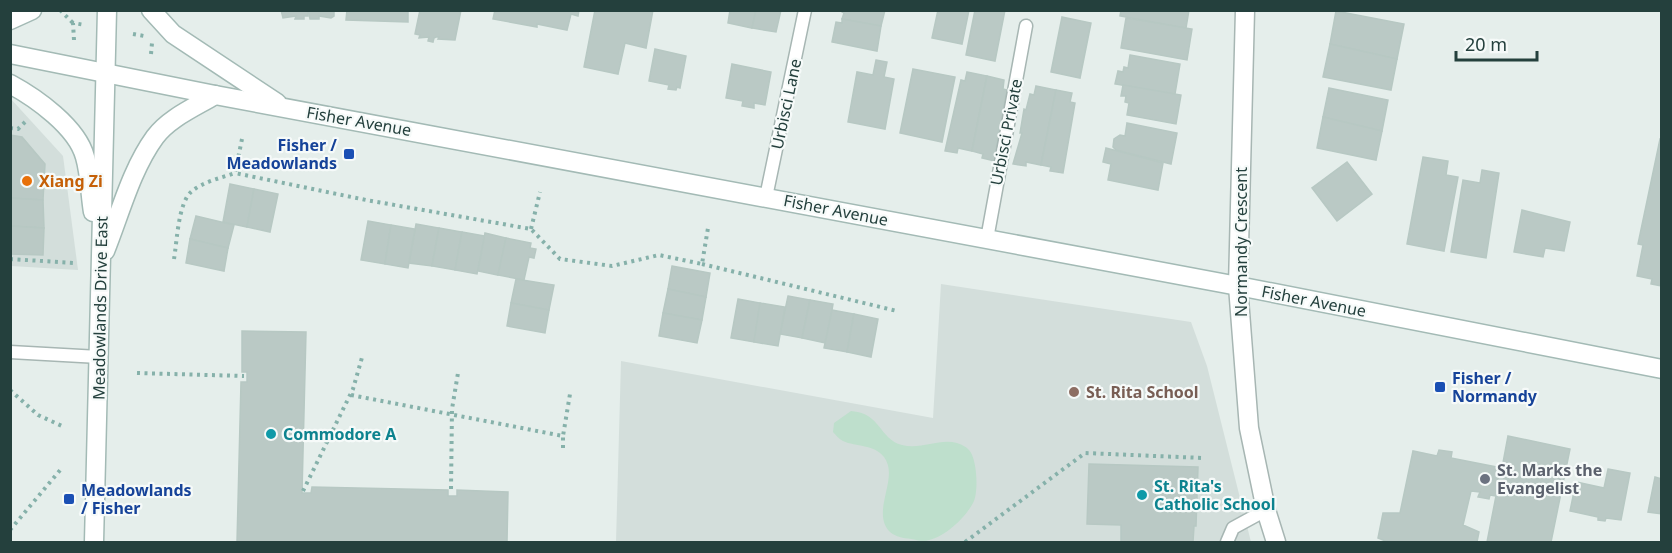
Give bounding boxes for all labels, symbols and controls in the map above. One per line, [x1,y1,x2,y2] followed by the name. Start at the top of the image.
[1456,24,1537,62] scale bar
[1465,32,1507,56] text: 20 m
[766,57,806,151] street label: Urbisci Lane
[985,77,1027,187] street label: Urbisci Private
[305,101,413,141] street label: Fisher Avenue
[226,134,337,174] place label: Fisher / Meadowlands
[342,147,356,161] marker: Fisher / Meadowlands
[1230,167,1252,317] street label: Normandy Crescent
[39,170,103,192] place label: Xiang Zi
[20,174,34,188] marker: Xiang Zi
[782,189,890,231] street label: Fisher Avenue
[87,216,113,400] street label: Meadowlands Drive East
[1260,280,1368,322] street label: Fisher Avenue
[1452,367,1538,407] place label: Fisher / Normandy
[1433,380,1447,394] marker: Fisher / Normandy
[1086,381,1199,403] place label: St. Rita School
[1067,385,1081,399] marker: St. Rita School
[283,423,397,445] place label: Commodore A
[264,427,278,441] marker: Commodore A
[1497,459,1602,499] place label: St. Marks the Evangelist
[1478,472,1492,486] marker: St. Marks the Evangelist
[1154,475,1275,515] place label: St. Rita's Catholic School
[81,479,192,519] place label: Meadowlands / Fisher
[1135,488,1149,502] marker: St. Rita's Catholic School
[62,492,76,506] marker: Meadowlands / Fisher

